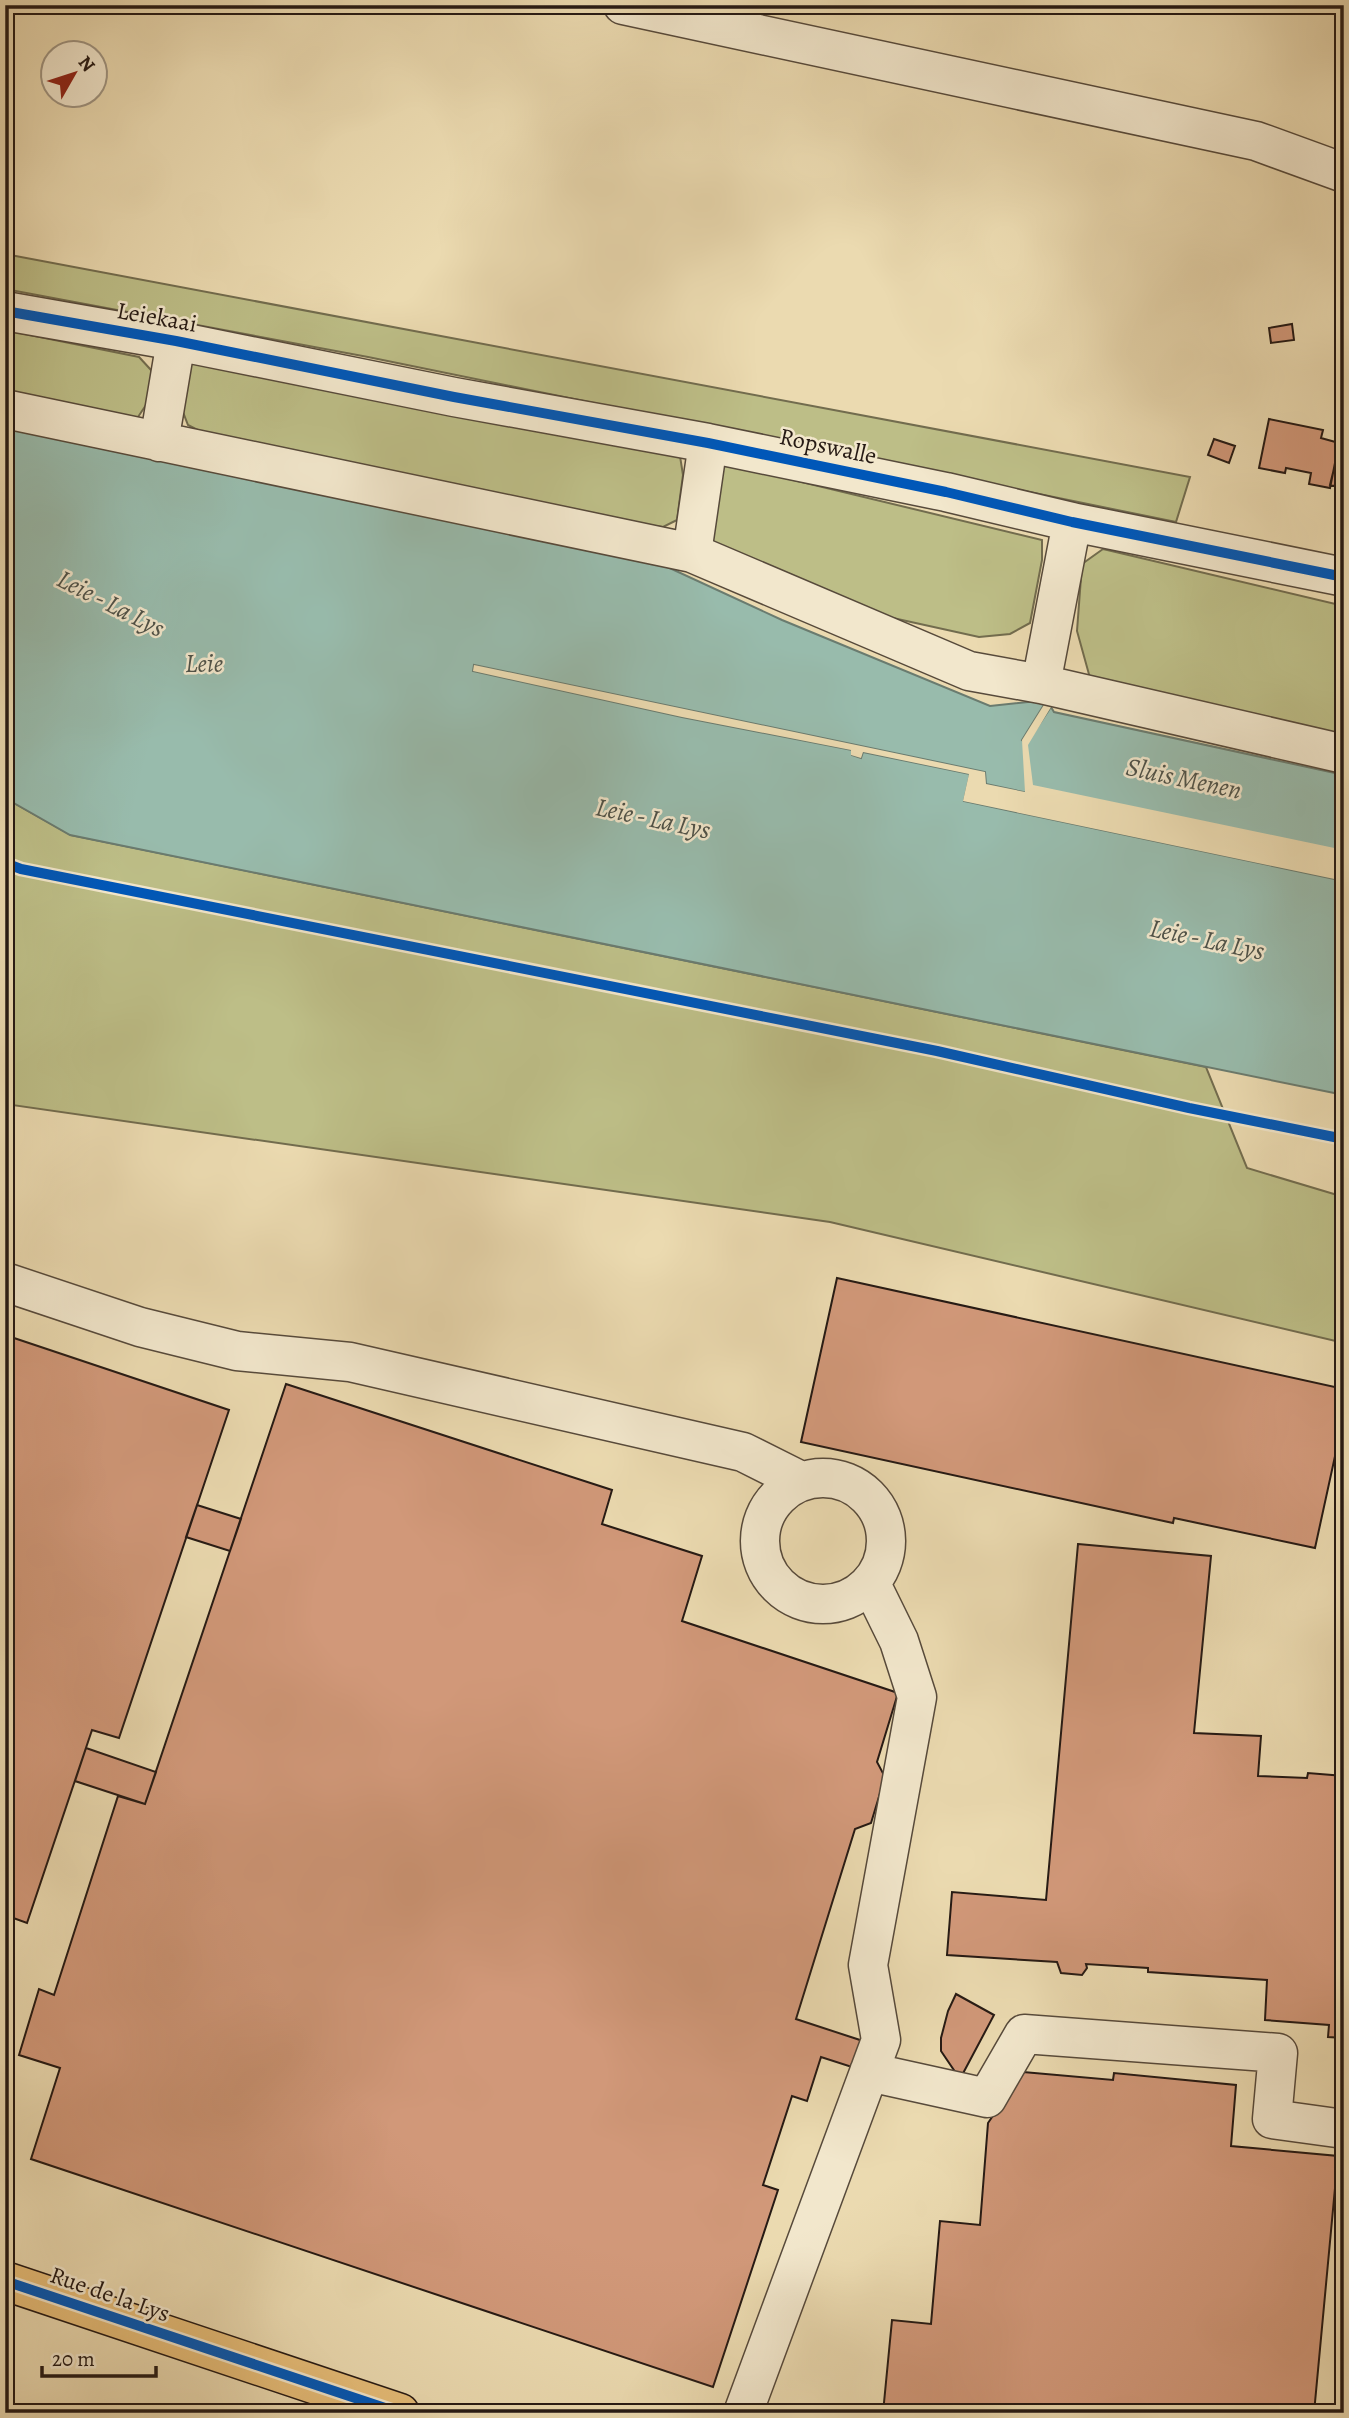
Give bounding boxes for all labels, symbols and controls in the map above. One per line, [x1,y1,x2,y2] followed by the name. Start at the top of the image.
[38,38,108,108] north arrow
[72,50,101,78] text: N
[114,294,200,340] street label: Leiekaai
[777,420,879,472] street label: Ropswalle
[51,561,171,646] water label: Leie - La Lys
[185,646,223,681] water label: Leie
[1123,749,1245,808] water label: Sluis Menen
[592,789,714,848] water label: Leie - La Lys
[1146,910,1268,969] water label: Leie - La Lys
[46,2259,174,2329] street label: Rue de la Lys
[42,2334,156,2378] scale bar
[52,2345,95,2373] text: 20 m

